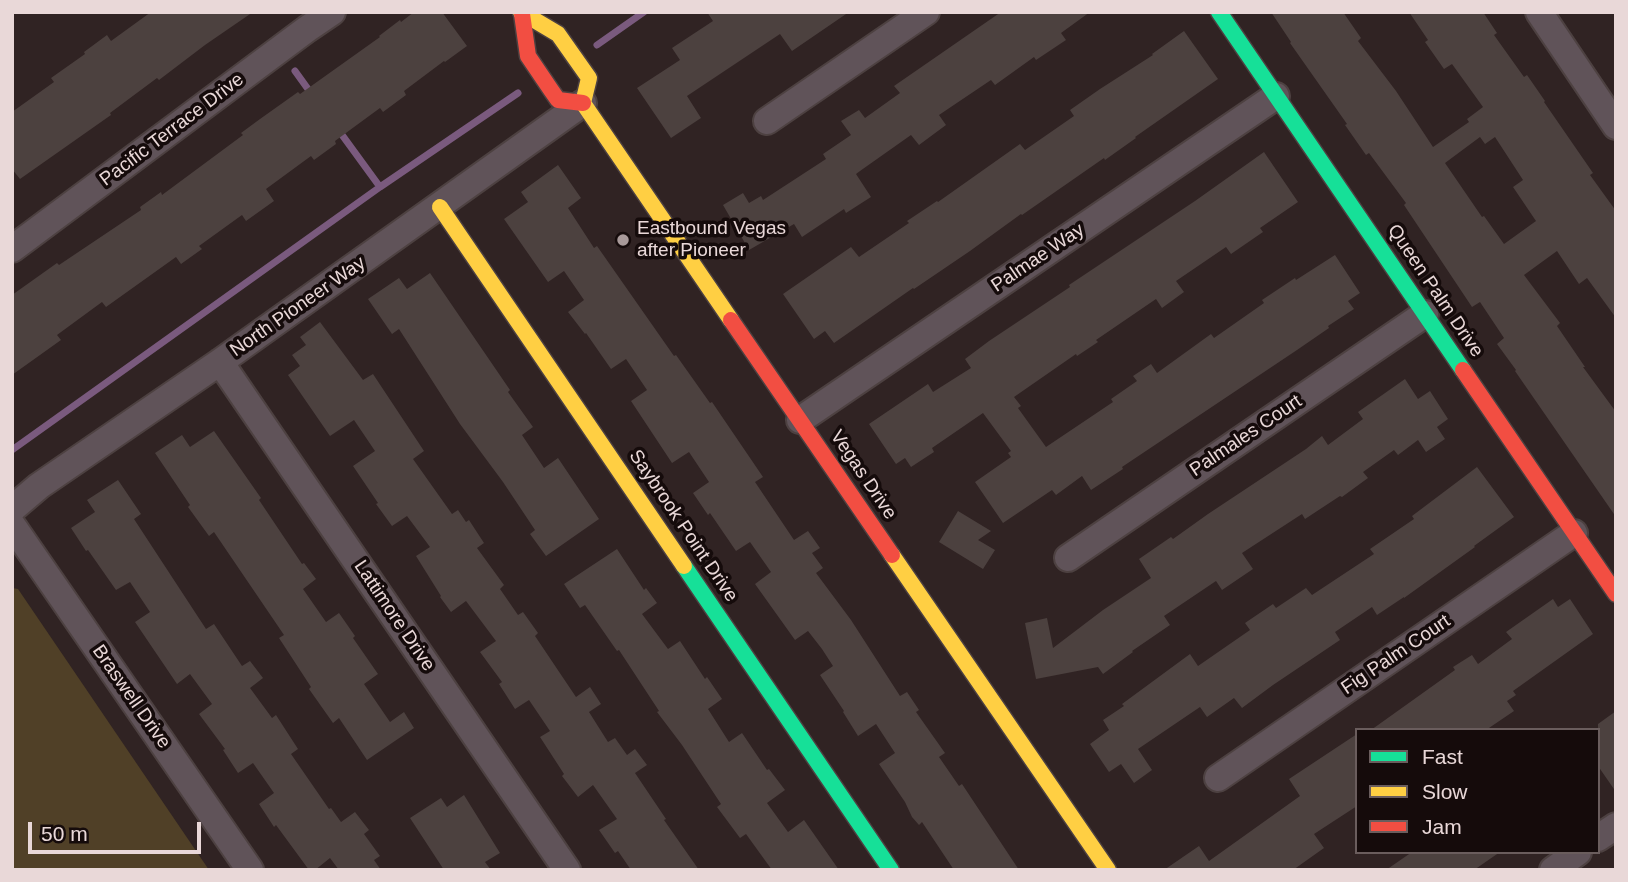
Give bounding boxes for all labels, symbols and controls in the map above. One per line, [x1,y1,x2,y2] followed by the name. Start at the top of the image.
[96,68,248,192] street label: Pacific Terrace Drive
[637,218,786,262] place label: Eastbound Vegas after Pioneer
[987,219,1089,297] street label: Palmae Way
[1382,220,1488,362] street label: Queen Palm Drive
[615,232,631,248] marker: Eastbound Vegas after Pioneer
[226,252,370,362] street label: North Pioneer Way
[1186,390,1306,482] street label: Palmales Court
[825,426,901,524] street label: Vegas Drive
[624,446,742,606] street label: Saybrook Point Drive
[349,556,439,676] street label: Lattimore Drive
[1337,610,1455,700] street label: Fig Palm Court
[87,641,175,753] street label: Braswell Drive
[1355,728,1600,854] legend
[1422,745,1463,768] text: Fast
[1422,780,1468,803] text: Slow
[32,808,205,852] scale bar
[1422,815,1462,838] text: Jam
[41,822,88,845] text: 50 m

